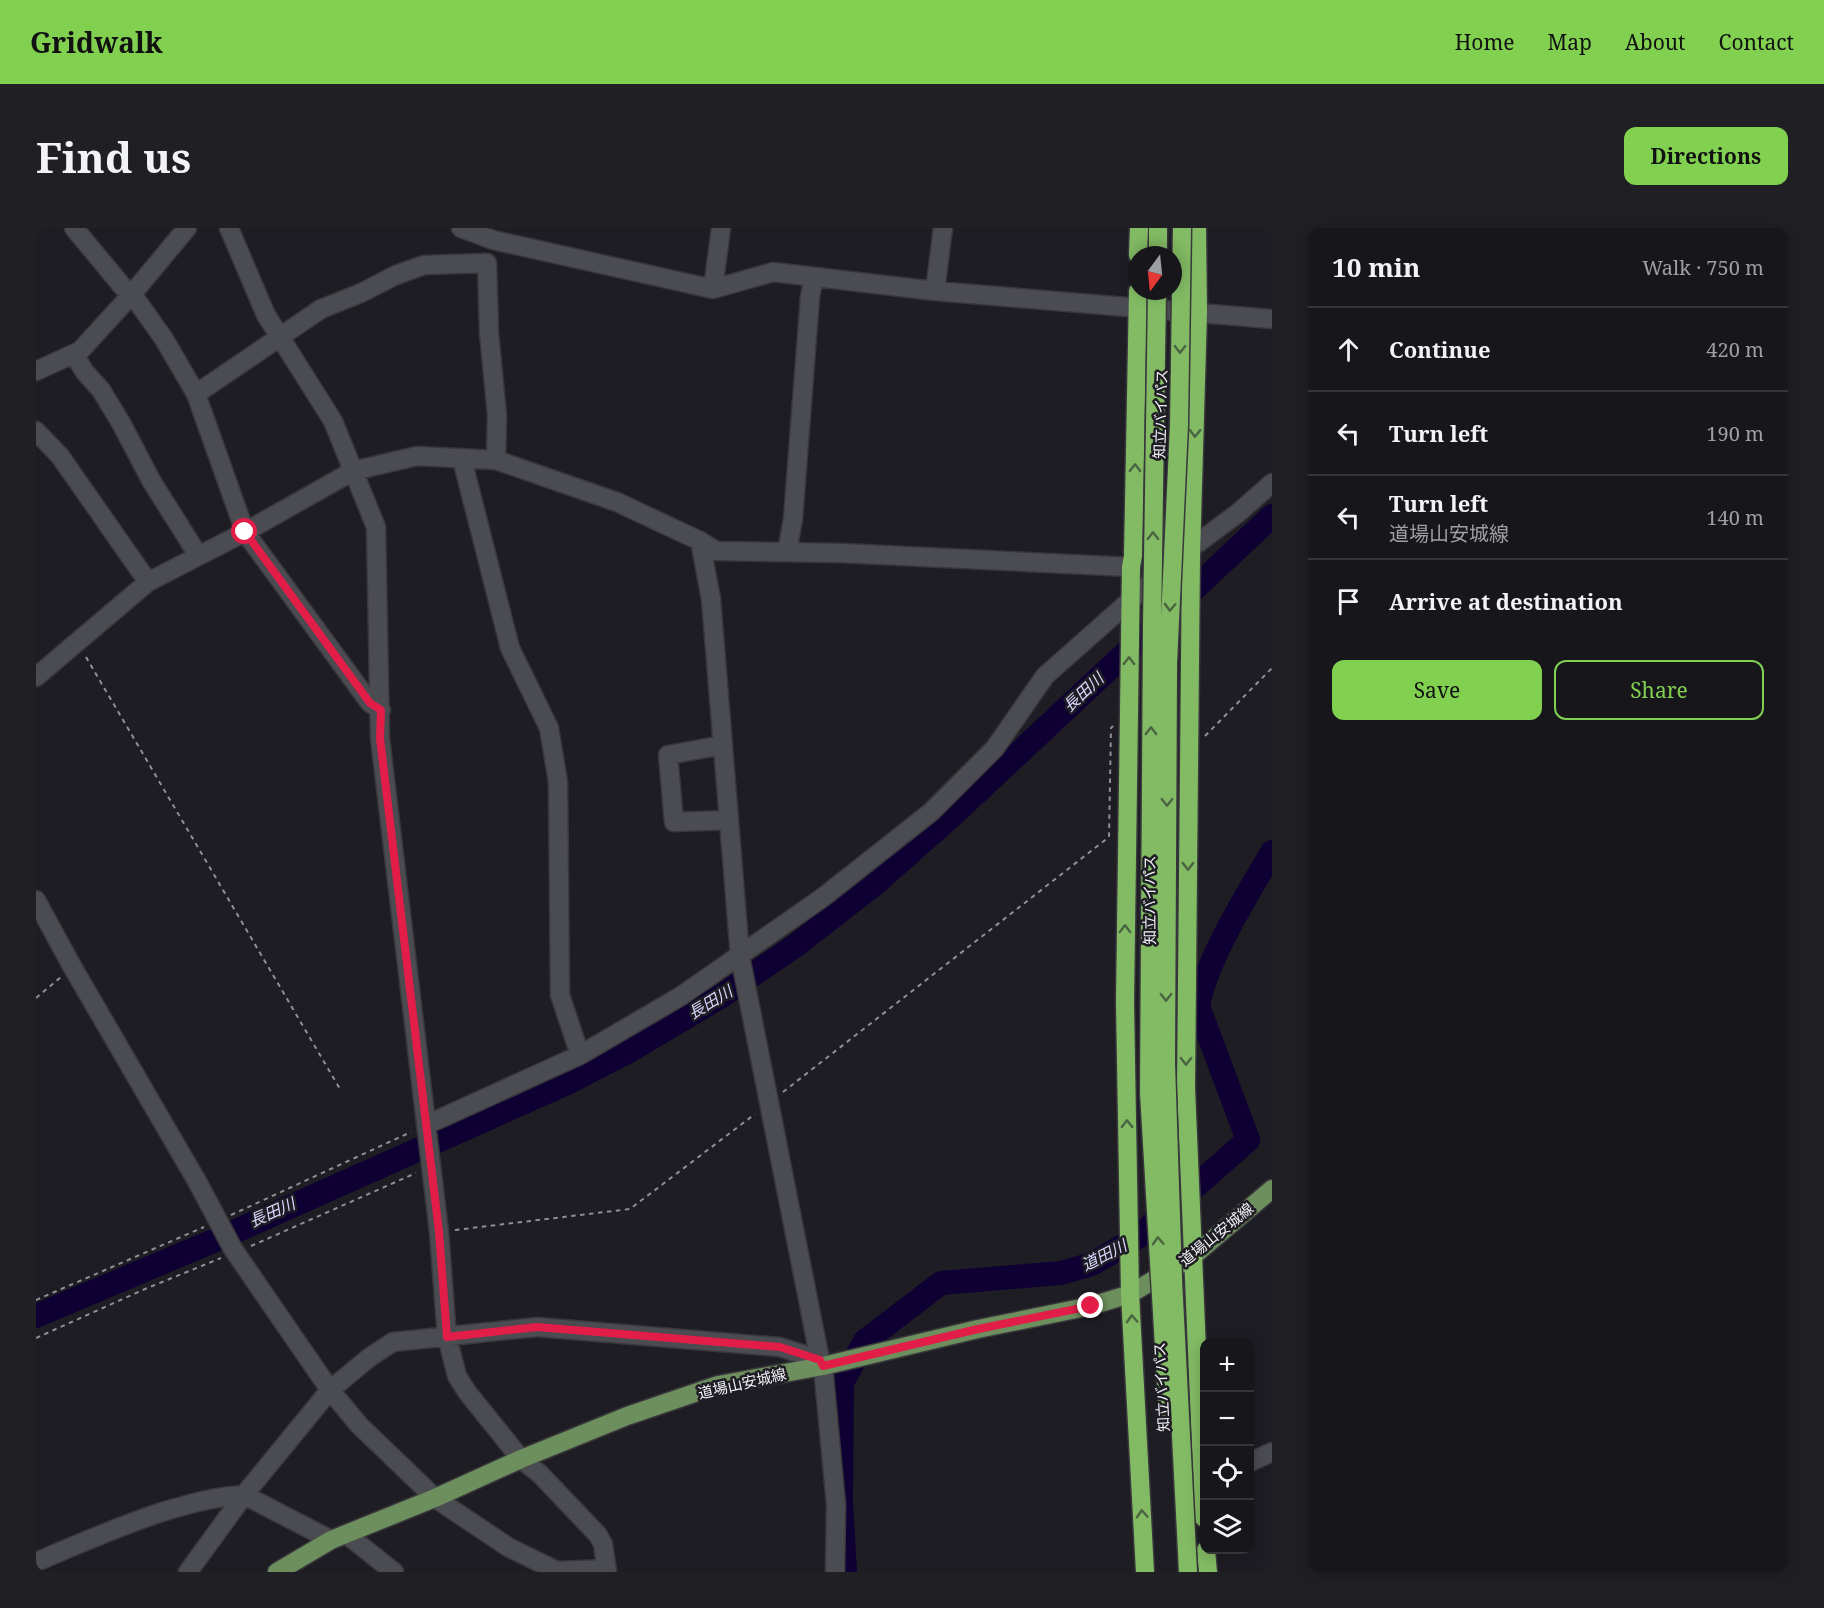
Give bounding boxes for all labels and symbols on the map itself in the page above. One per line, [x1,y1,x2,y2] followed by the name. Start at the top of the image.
[1128,246,1182,300] north arrow
[1174,345,1186,354] one-way arrow
[1148,369,1172,459] street label: 知立バイパス
[1189,429,1201,438] one-way arrow
[1129,464,1141,473] one-way arrow
[231,518,257,544] route start
[1147,532,1159,541] one-way arrow
[1164,603,1177,612] one-way arrow
[1123,657,1135,666] one-way arrow
[1058,666,1110,716] water label: 長田川
[1145,727,1157,736] one-way arrow
[1161,798,1173,807] one-way arrow
[1139,855,1159,945] street label: 知立バイパス
[1181,862,1194,871] one-way arrow
[1119,924,1132,933] one-way arrow
[684,979,738,1024] water label: 長田川
[1160,993,1172,1002] one-way arrow
[1180,1057,1192,1066] one-way arrow
[1121,1119,1133,1128] one-way arrow
[246,1191,300,1232] water label: 長田川
[1175,1198,1257,1270] street label: 道場山安城線
[1078,1233,1132,1276] water label: 道田川
[1151,1237,1164,1246] one-way arrow
[1077,1292,1103,1318] route end
[1125,1314,1138,1323] one-way arrow
[1149,1342,1173,1432] street label: 知立バイパス
[696,1363,788,1403] street label: 道場山安城線
[1136,1509,1149,1518] one-way arrow

